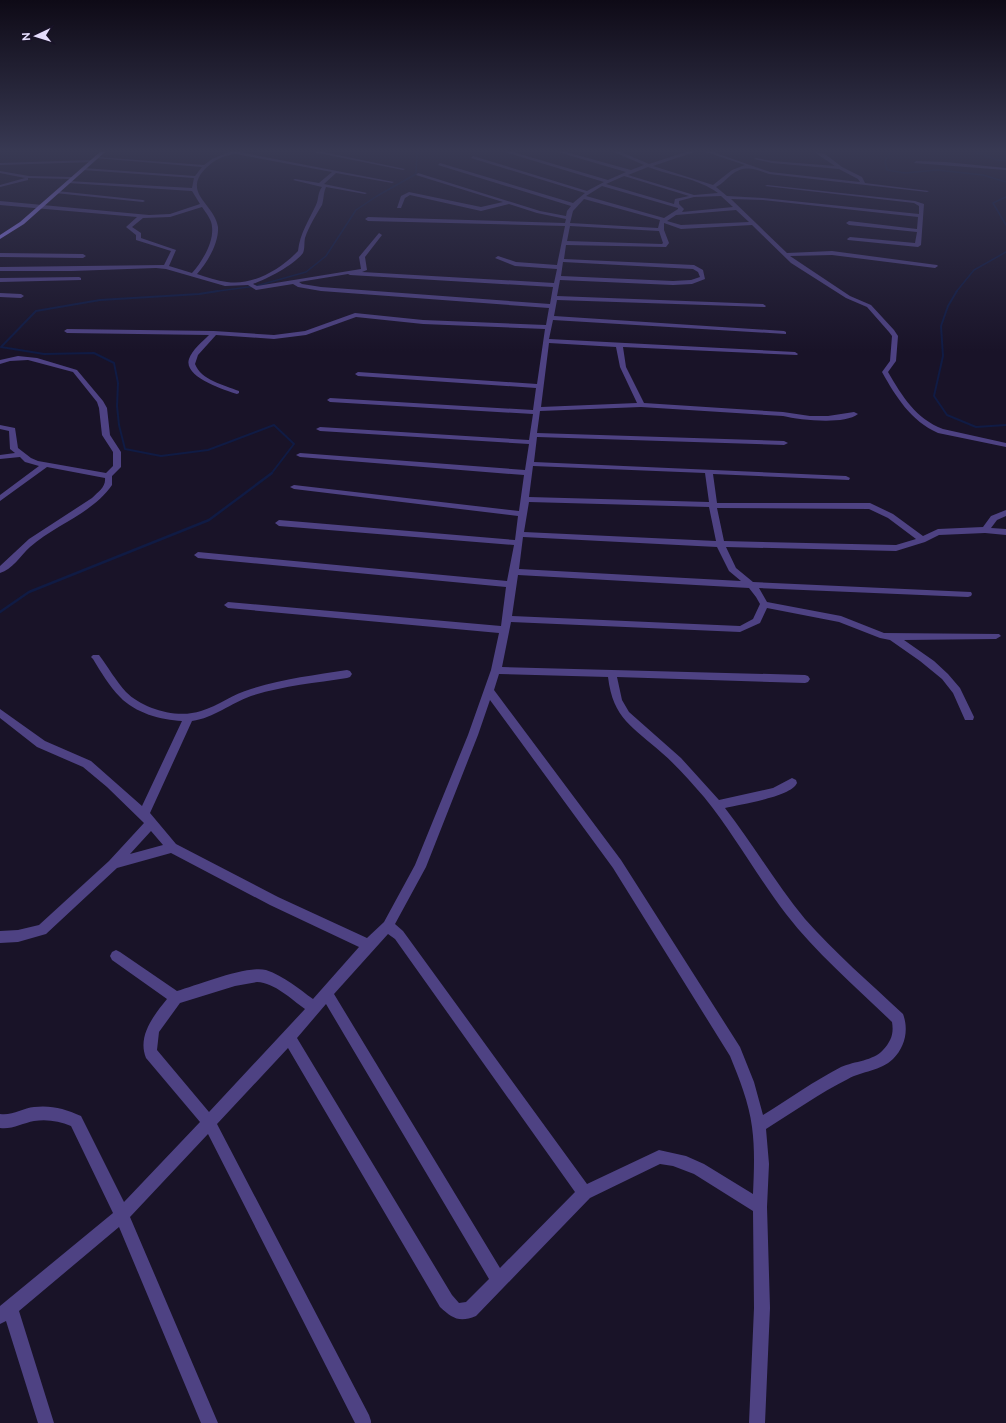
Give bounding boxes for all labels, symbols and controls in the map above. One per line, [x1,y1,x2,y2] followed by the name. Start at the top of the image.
[16,16,56,56] north arrow
[20,32,33,41] text: N

